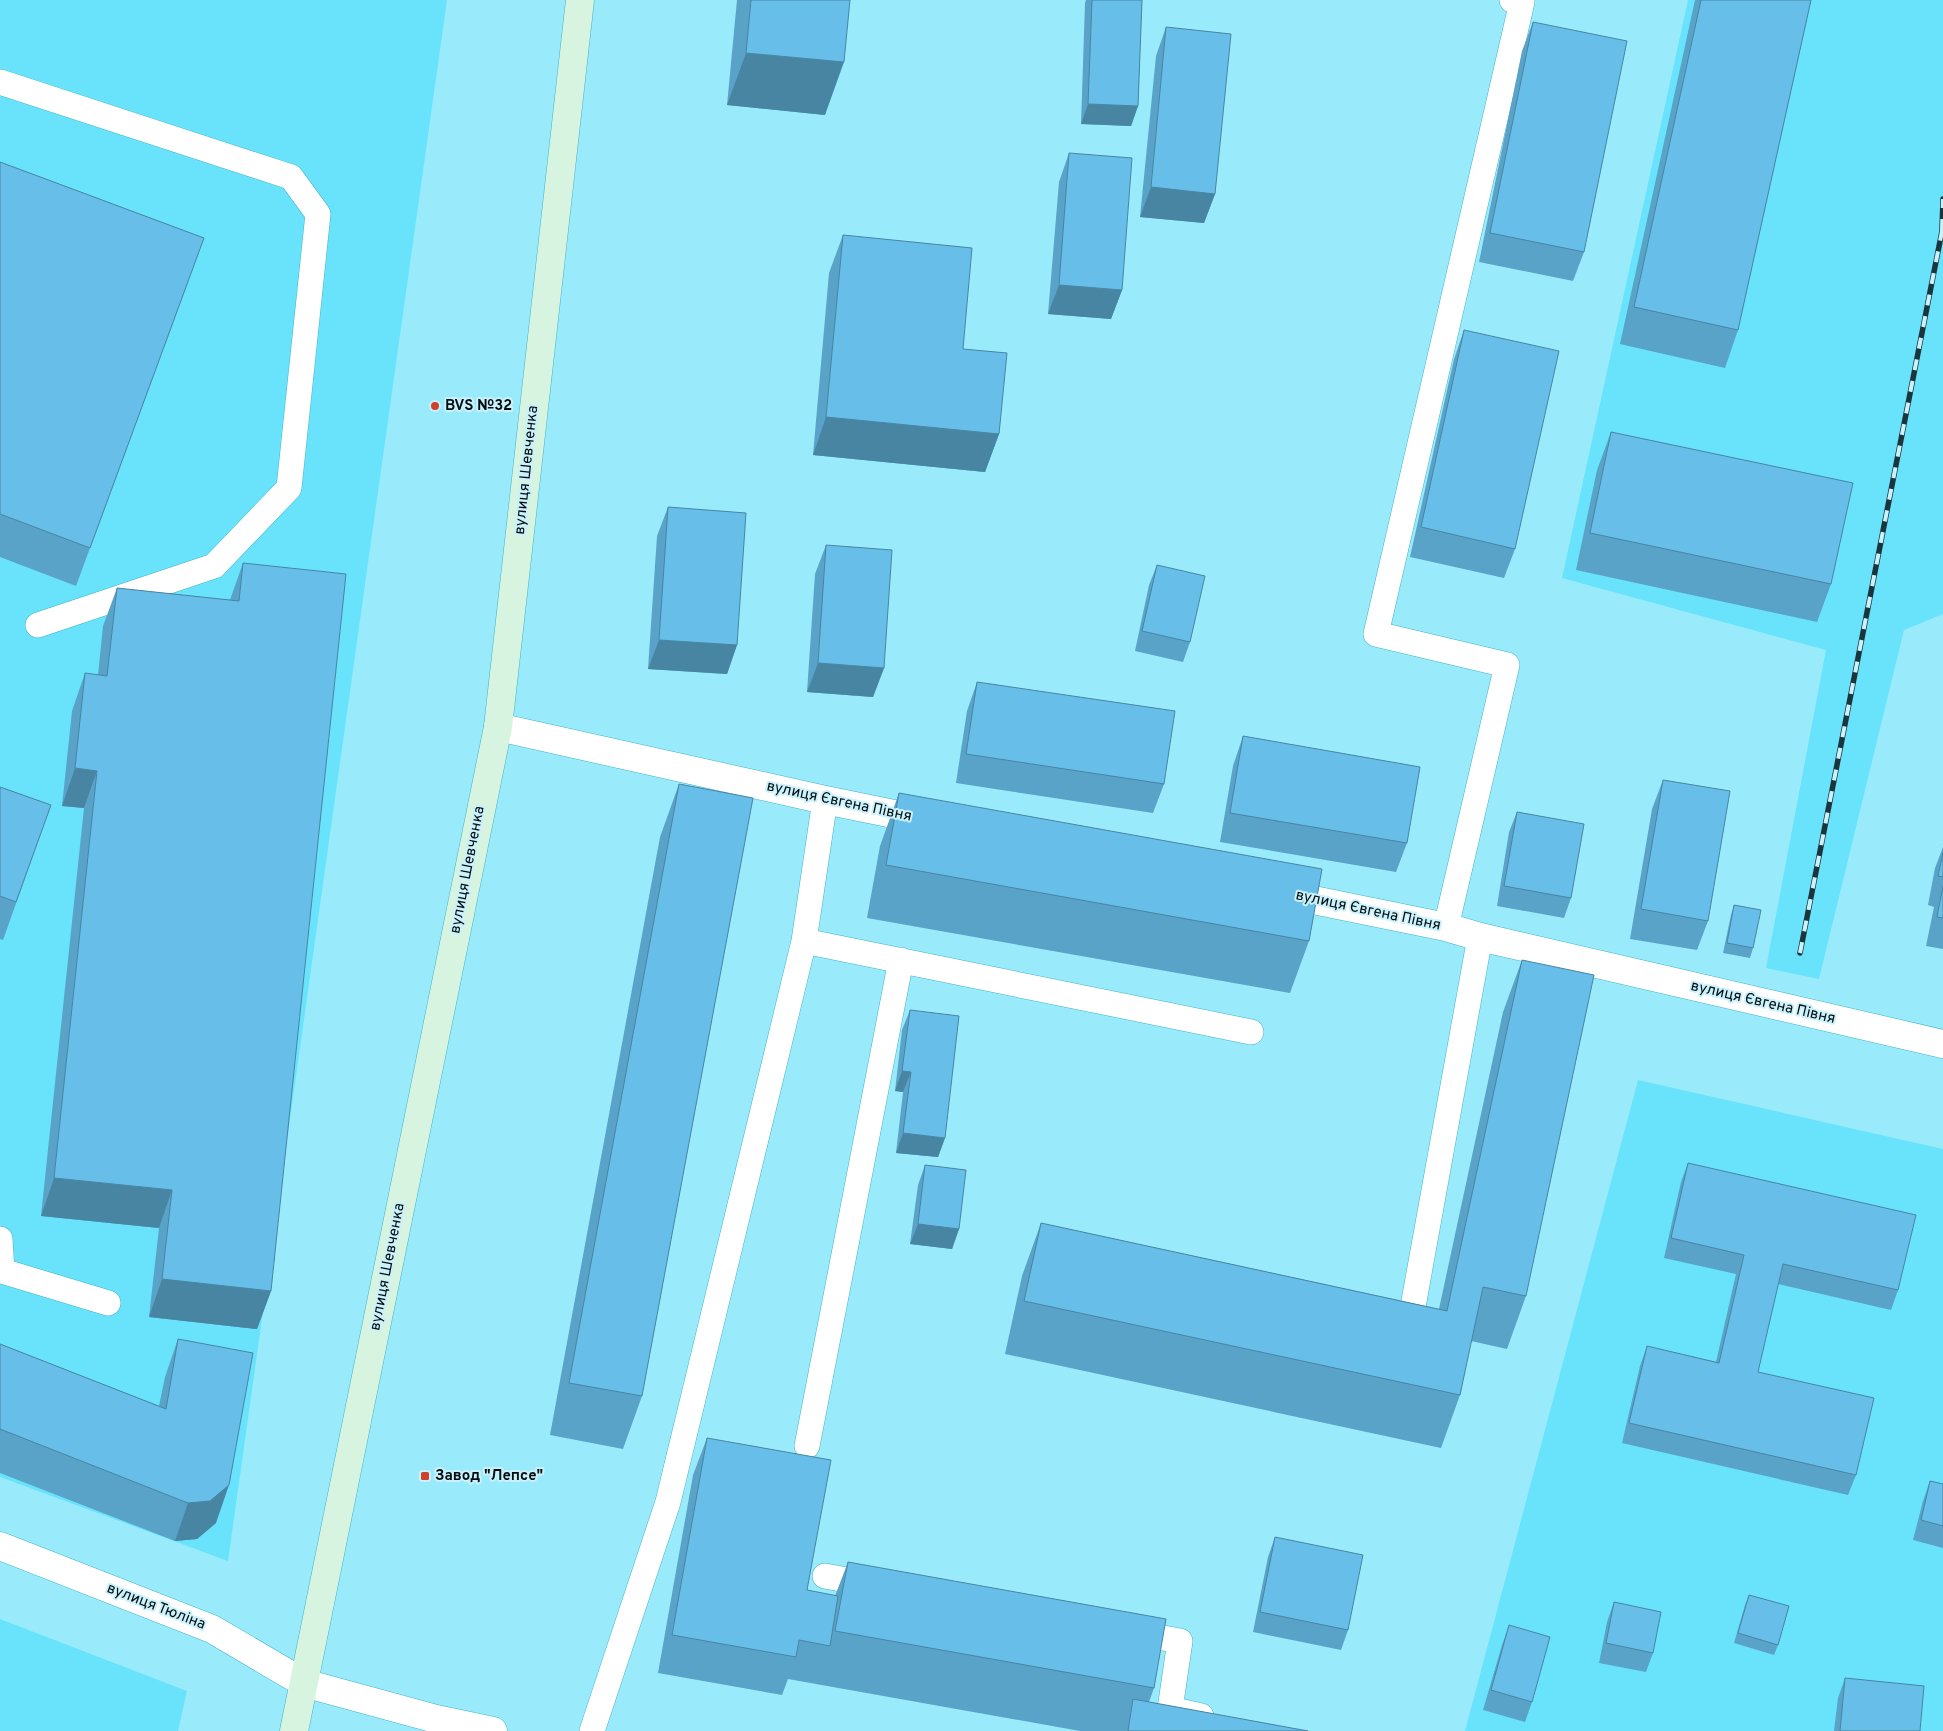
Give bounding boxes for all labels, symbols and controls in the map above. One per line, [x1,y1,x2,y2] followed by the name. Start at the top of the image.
[445,397,512,416] place label: BVS №32
[429,400,441,412] marker: BVS №32
[511,404,543,536] street label: вулиця Шевченка
[765,777,913,827] street label: вулиця Євгена Півня
[446,804,490,936] street label: вулиця Шевченка
[1294,886,1442,936] street label: вулиця Євгена Півня
[1689,977,1837,1029] street label: вулиця Євгена Півня
[366,1201,410,1333] street label: вулиця Шевченка
[435,1467,543,1486] place label: Завод "Лепсе"
[419,1470,431,1482] marker: Завод "Лепсе"
[104,1579,208,1635] street label: вулиця Тюліна

